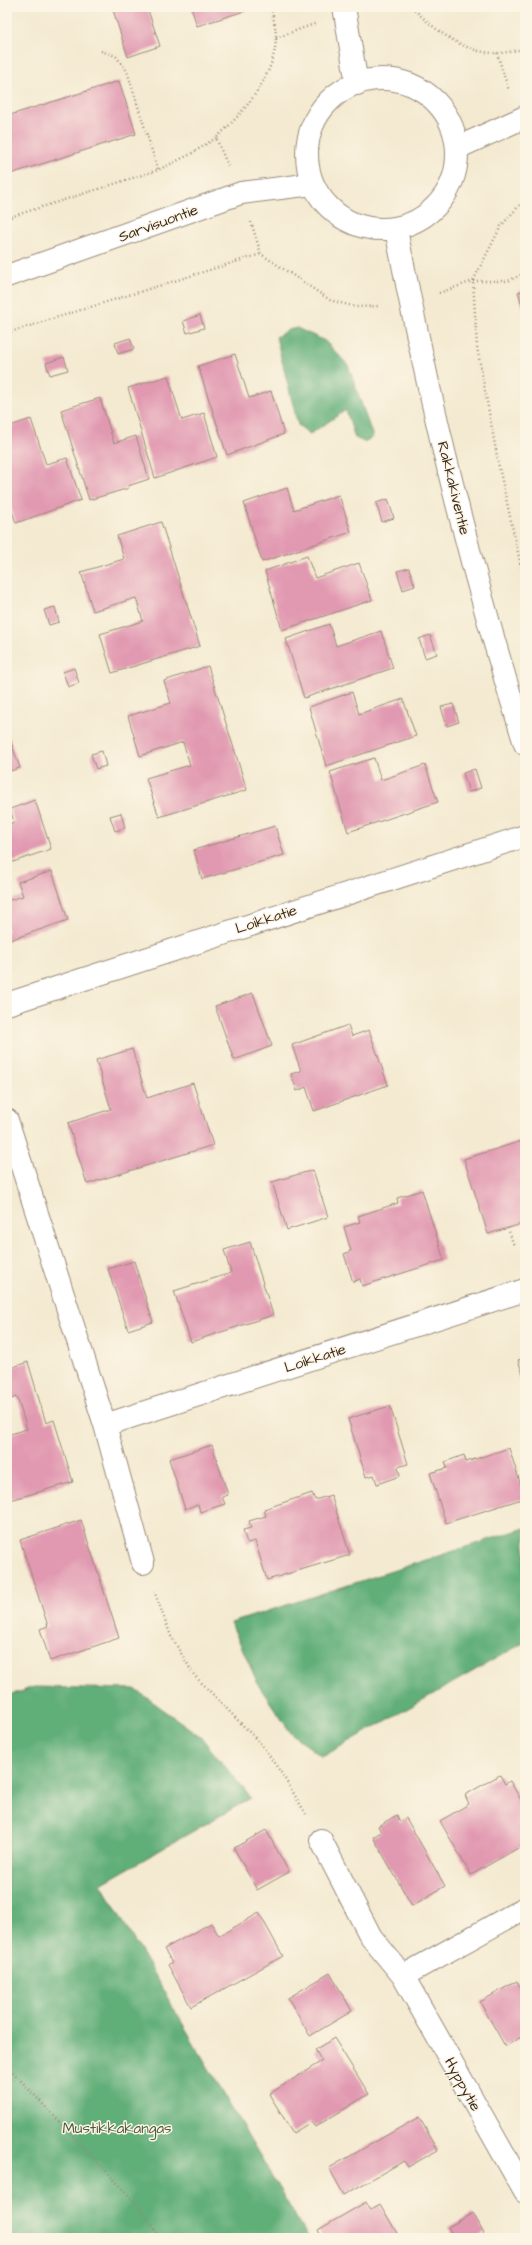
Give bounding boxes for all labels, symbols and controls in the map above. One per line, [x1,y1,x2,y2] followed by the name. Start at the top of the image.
[116,199,201,248] street label: Sarvisuontie
[432,439,475,537] street label: Rakkakiventie
[233,900,300,939] street label: Loikkatie
[282,1339,349,1378] street label: Loikkatie
[438,2053,486,2115] street label: Hyppytie
[62,2118,172,2140] park label: Mustikkakangas

